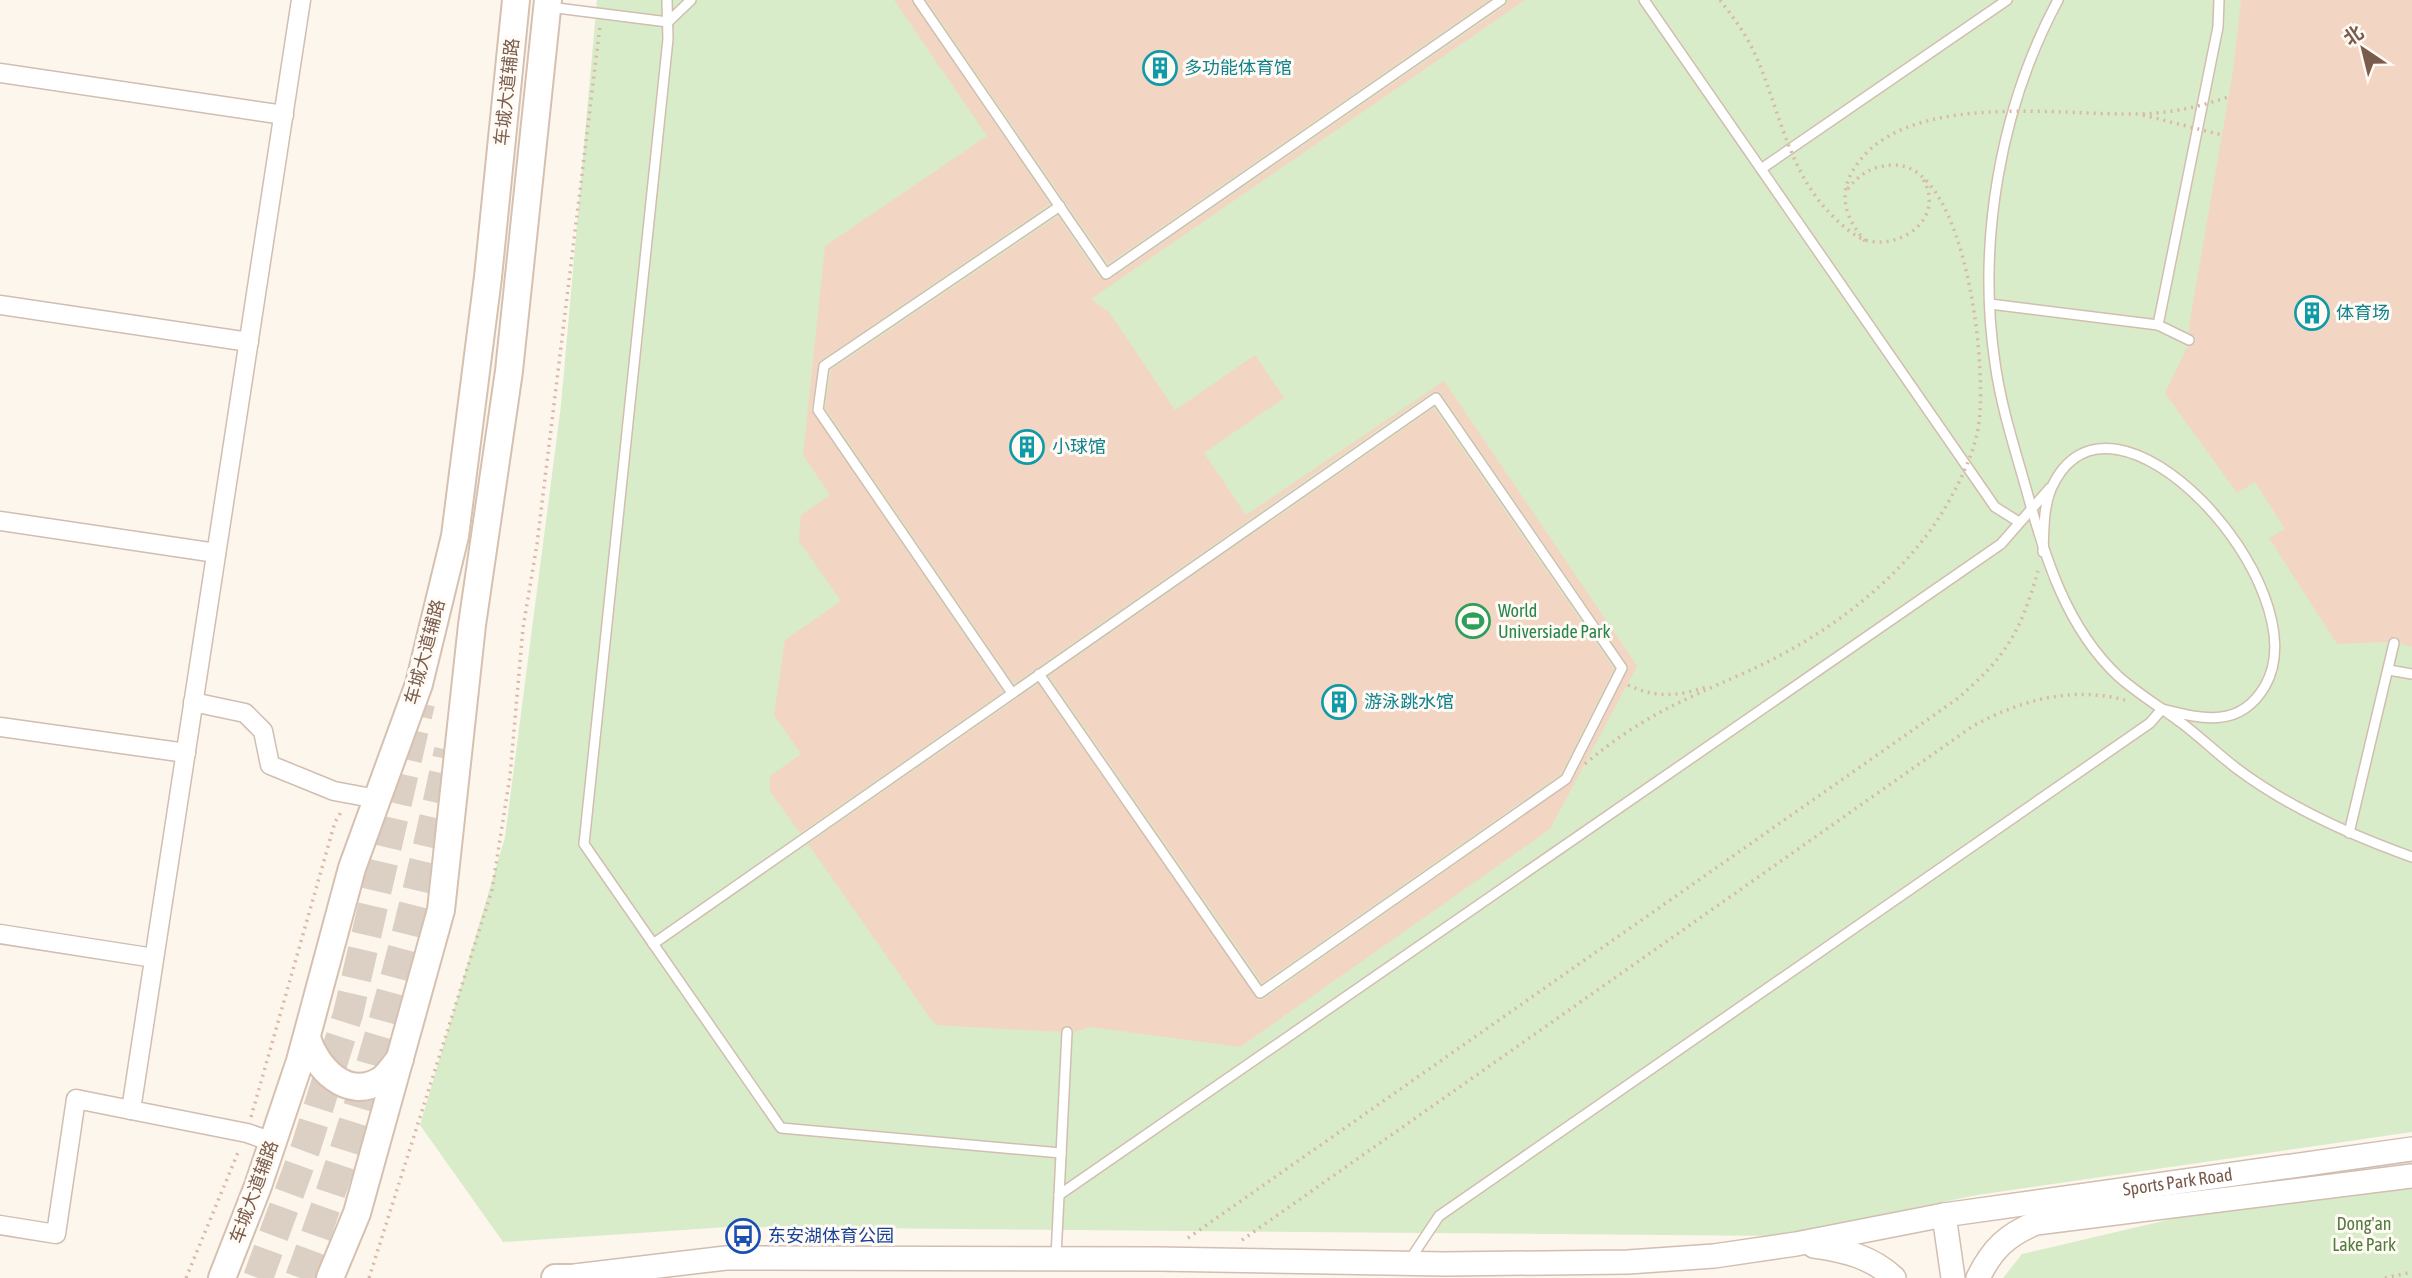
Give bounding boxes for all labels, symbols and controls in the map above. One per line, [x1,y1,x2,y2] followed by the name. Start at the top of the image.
[2328,14,2398,84] north arrow
[2339,21,2367,50] text: 北
[490,37,523,147] street label: 车城大道辅路
[1141,49,1179,87] building icon: 多功能体育馆
[1184,57,1292,78] place label: 多功能体育馆
[2293,294,2331,332] building icon: 体育场
[2336,302,2390,323] place label: 体育场
[1008,428,1046,466] building icon: 小球馆
[1052,436,1106,457] place label: 小球馆
[400,597,449,707] street label: 车城大道辅路
[1498,600,1610,642] place label: World Universiade Park
[1454,602,1492,640] sports icon: World Universiade Park
[1320,683,1358,721] building icon: 游泳跳水馆
[1364,691,1454,712] place label: 游泳跳水馆
[225,1137,282,1246] street label: 车城大道辅路
[2121,1163,2234,1200] street label: Sports Park Road
[2332,1213,2396,1255] park label: Dong'an Lake Park
[724,1217,762,1255] bus stop icon: 东安湖体育公园
[768,1225,894,1246] place label: 东安湖体育公园

